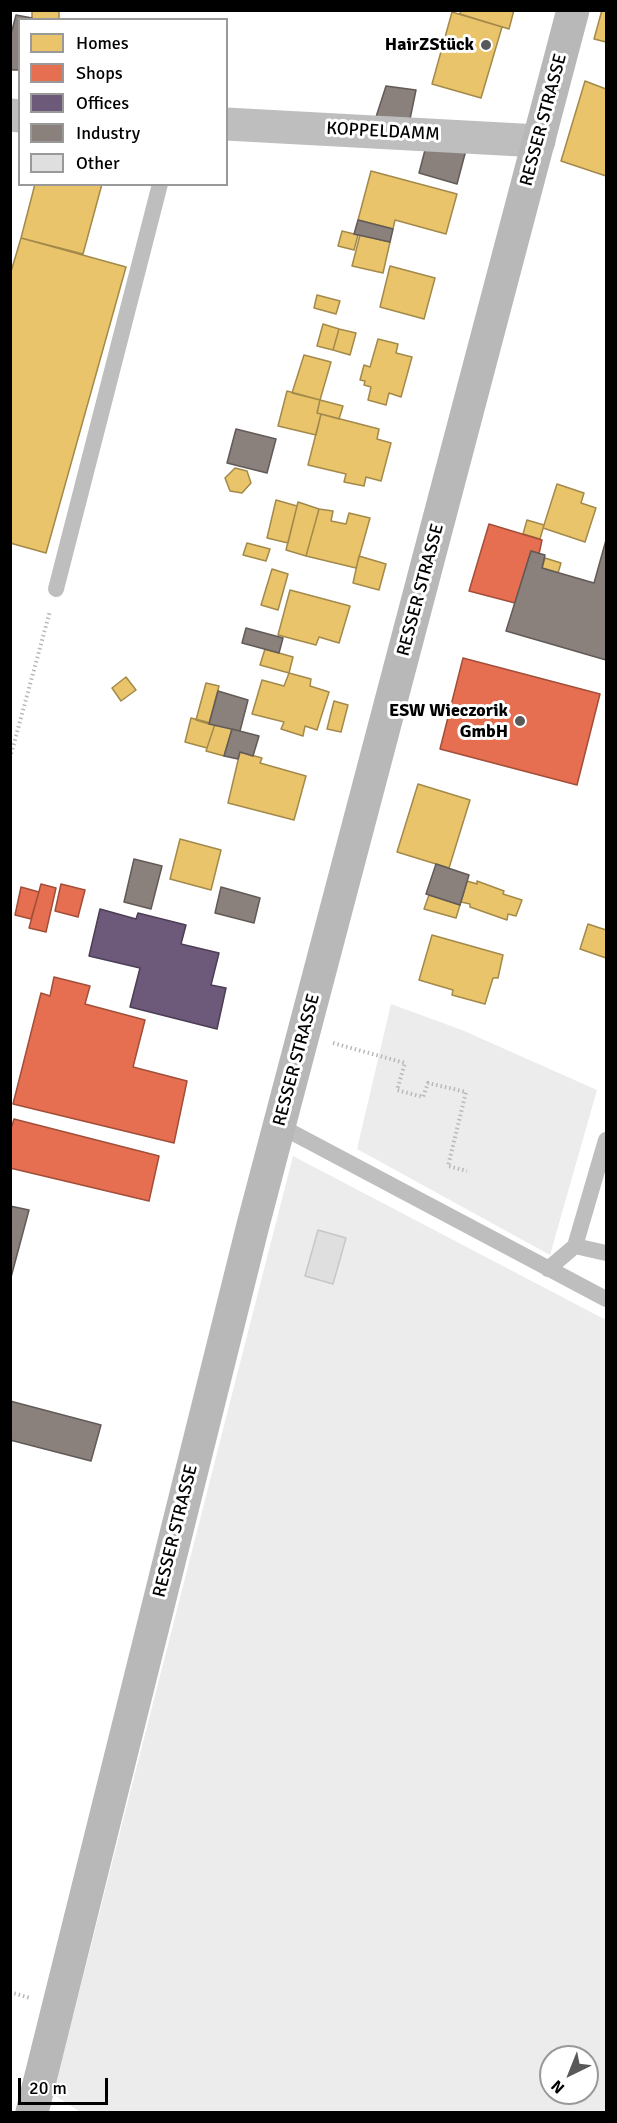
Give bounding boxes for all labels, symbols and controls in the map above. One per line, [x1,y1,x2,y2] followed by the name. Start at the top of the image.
[18,18,228,186] legend
[76,32,129,54] text: Homes
[385,34,474,56] place label: HairZStück
[479,38,493,52] marker: HairZStück
[516,51,572,189] street label: RESSER STRASSE
[76,62,123,84] text: Shops
[76,92,129,114] text: Offices
[326,118,440,146] street label: KOPPELDAMM
[76,122,140,144] text: Industry
[76,152,120,174] text: Other
[393,521,449,659] street label: RESSER STRASSE
[389,700,508,742] place label: ESW Wieczorik GmbH
[513,714,527,728] marker: ESW Wieczorik GmbH
[269,991,325,1129] street label: RESSER STRASSE
[149,1462,203,1600] street label: RESSER STRASSE
[539,2045,599,2105] north arrow
[21,2066,111,2104] scale bar
[547,2076,569,2098] text: N
[29,2077,67,2099] text: 20 m

